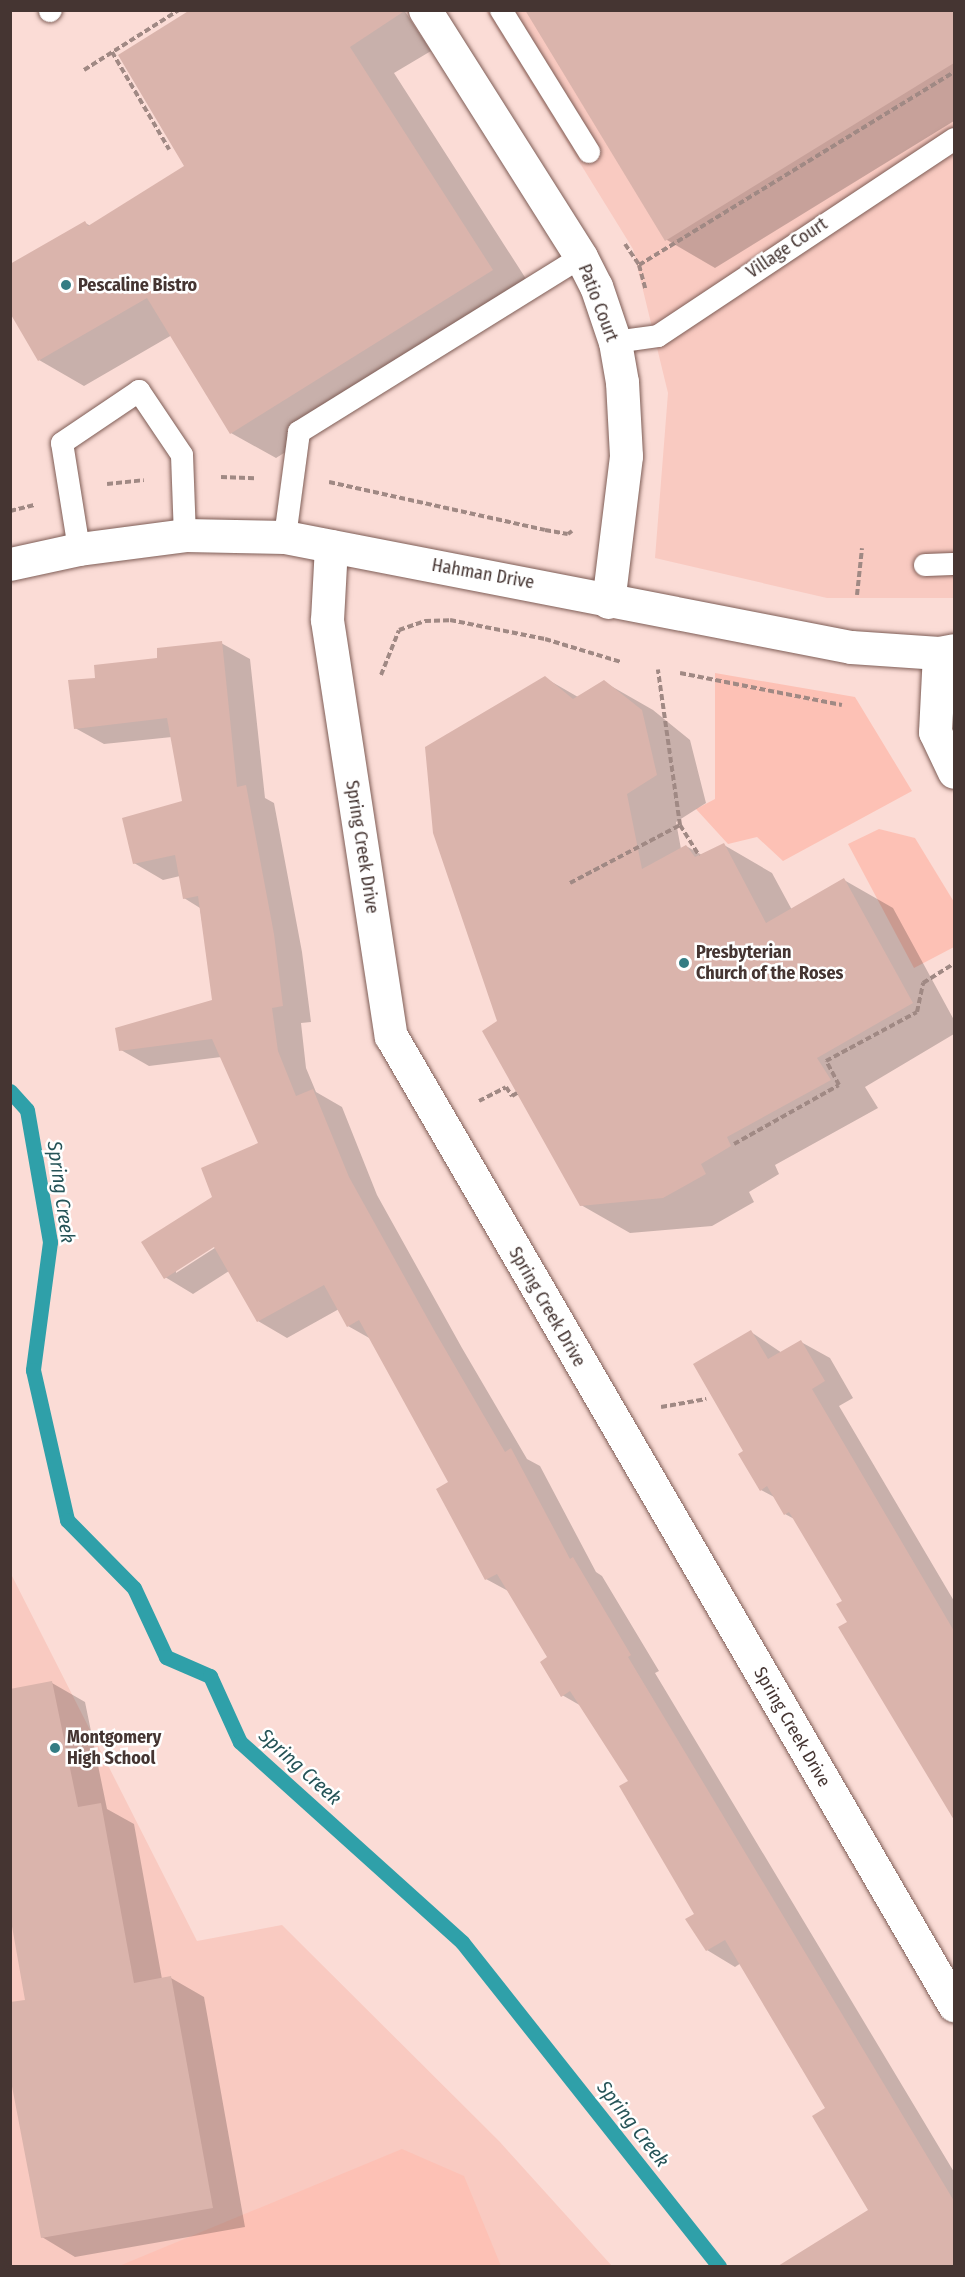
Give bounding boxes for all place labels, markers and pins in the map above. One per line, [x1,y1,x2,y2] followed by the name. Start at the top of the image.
[78,274,197,296] place label: Pescaline Bistro
[59,278,73,292] marker: Pescaline Bistro
[696,942,843,984] place label: Presbyterian Church of the Roses
[677,956,691,970] marker: Presbyterian Church of the Roses
[67,1727,161,1770] place label: Montgomery High School
[48,1741,62,1755] marker: Montgomery High School

